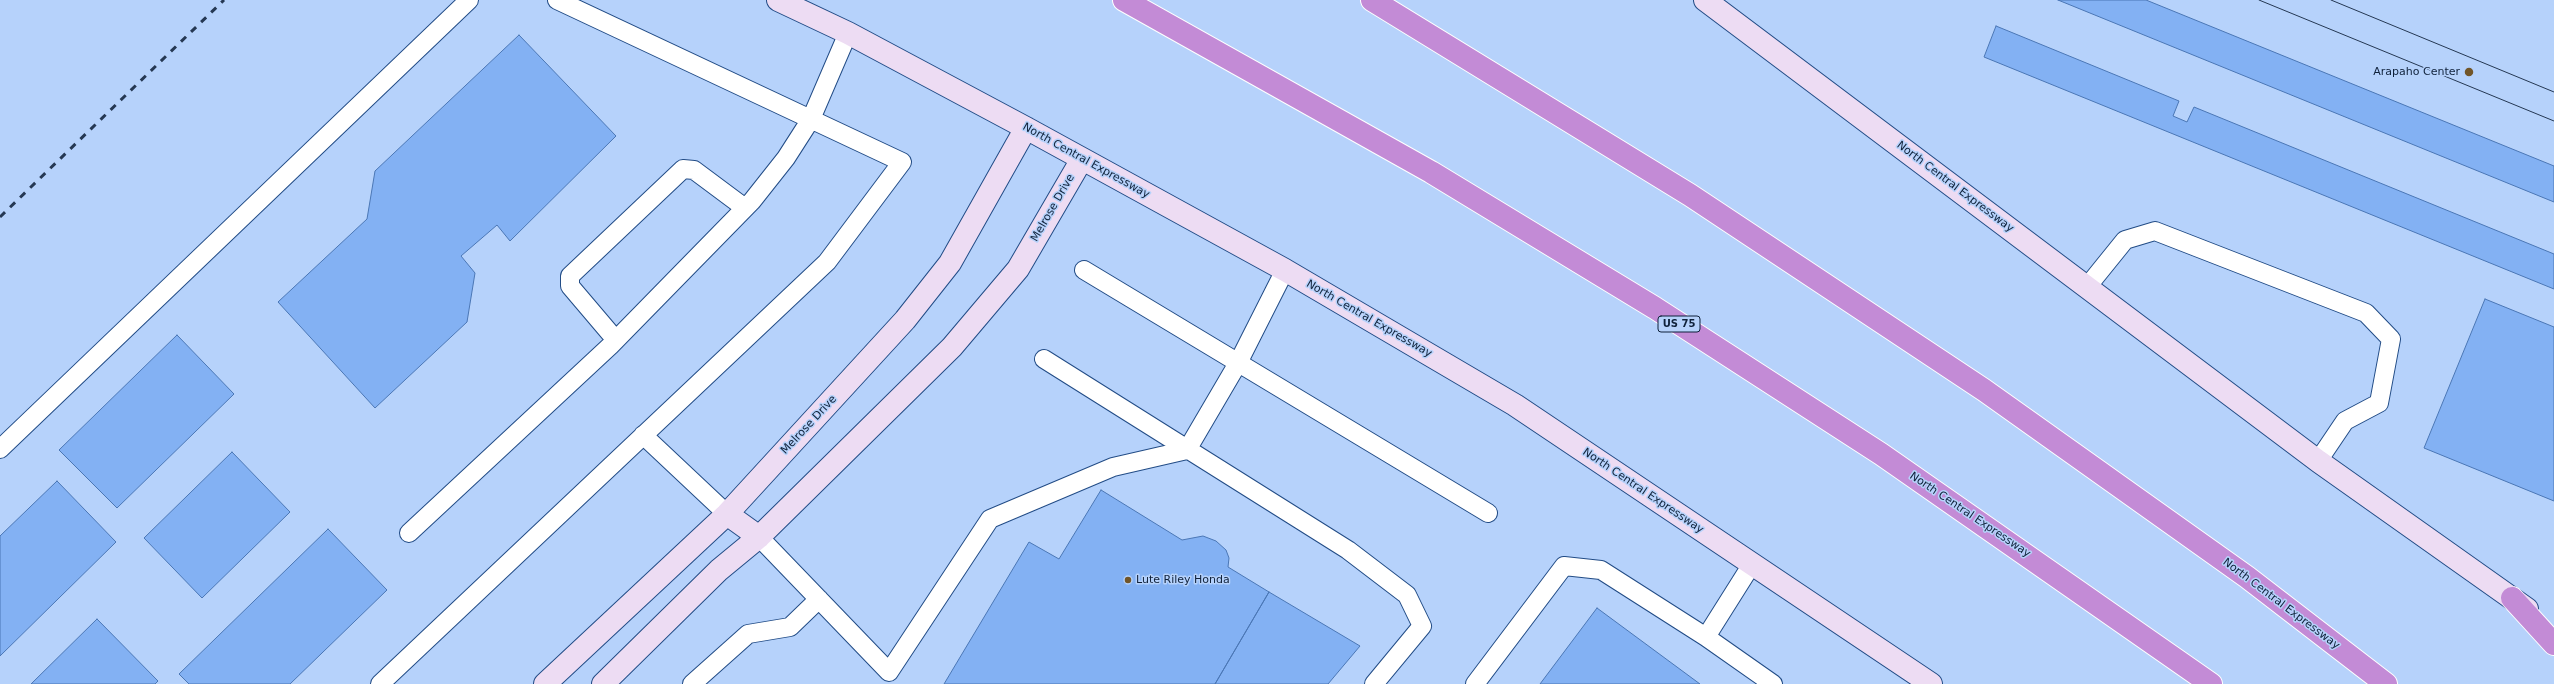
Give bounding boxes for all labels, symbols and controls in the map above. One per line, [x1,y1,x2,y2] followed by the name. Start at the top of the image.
[2373,65,2460,79] place label: Arapaho Center
[2463,66,2475,78] marker: Arapaho Center
[1020,121,1152,201] street label: North Central Expressway
[1894,139,2016,235] street label: North Central Expressway
[1028,172,1078,244] street label: Melrose Drive
[1304,278,1434,360] street label: North Central Expressway
[1658,316,1700,332] road number: US 75
[778,393,840,457] street label: Melrose Drive
[1580,446,1706,536] street label: North Central Expressway
[1907,470,2033,560] street label: North Central Expressway
[2220,556,2342,652] street label: North Central Expressway
[1136,573,1230,587] place label: Lute Riley Honda
[1123,575,1133,585] marker: Lute Riley Honda

